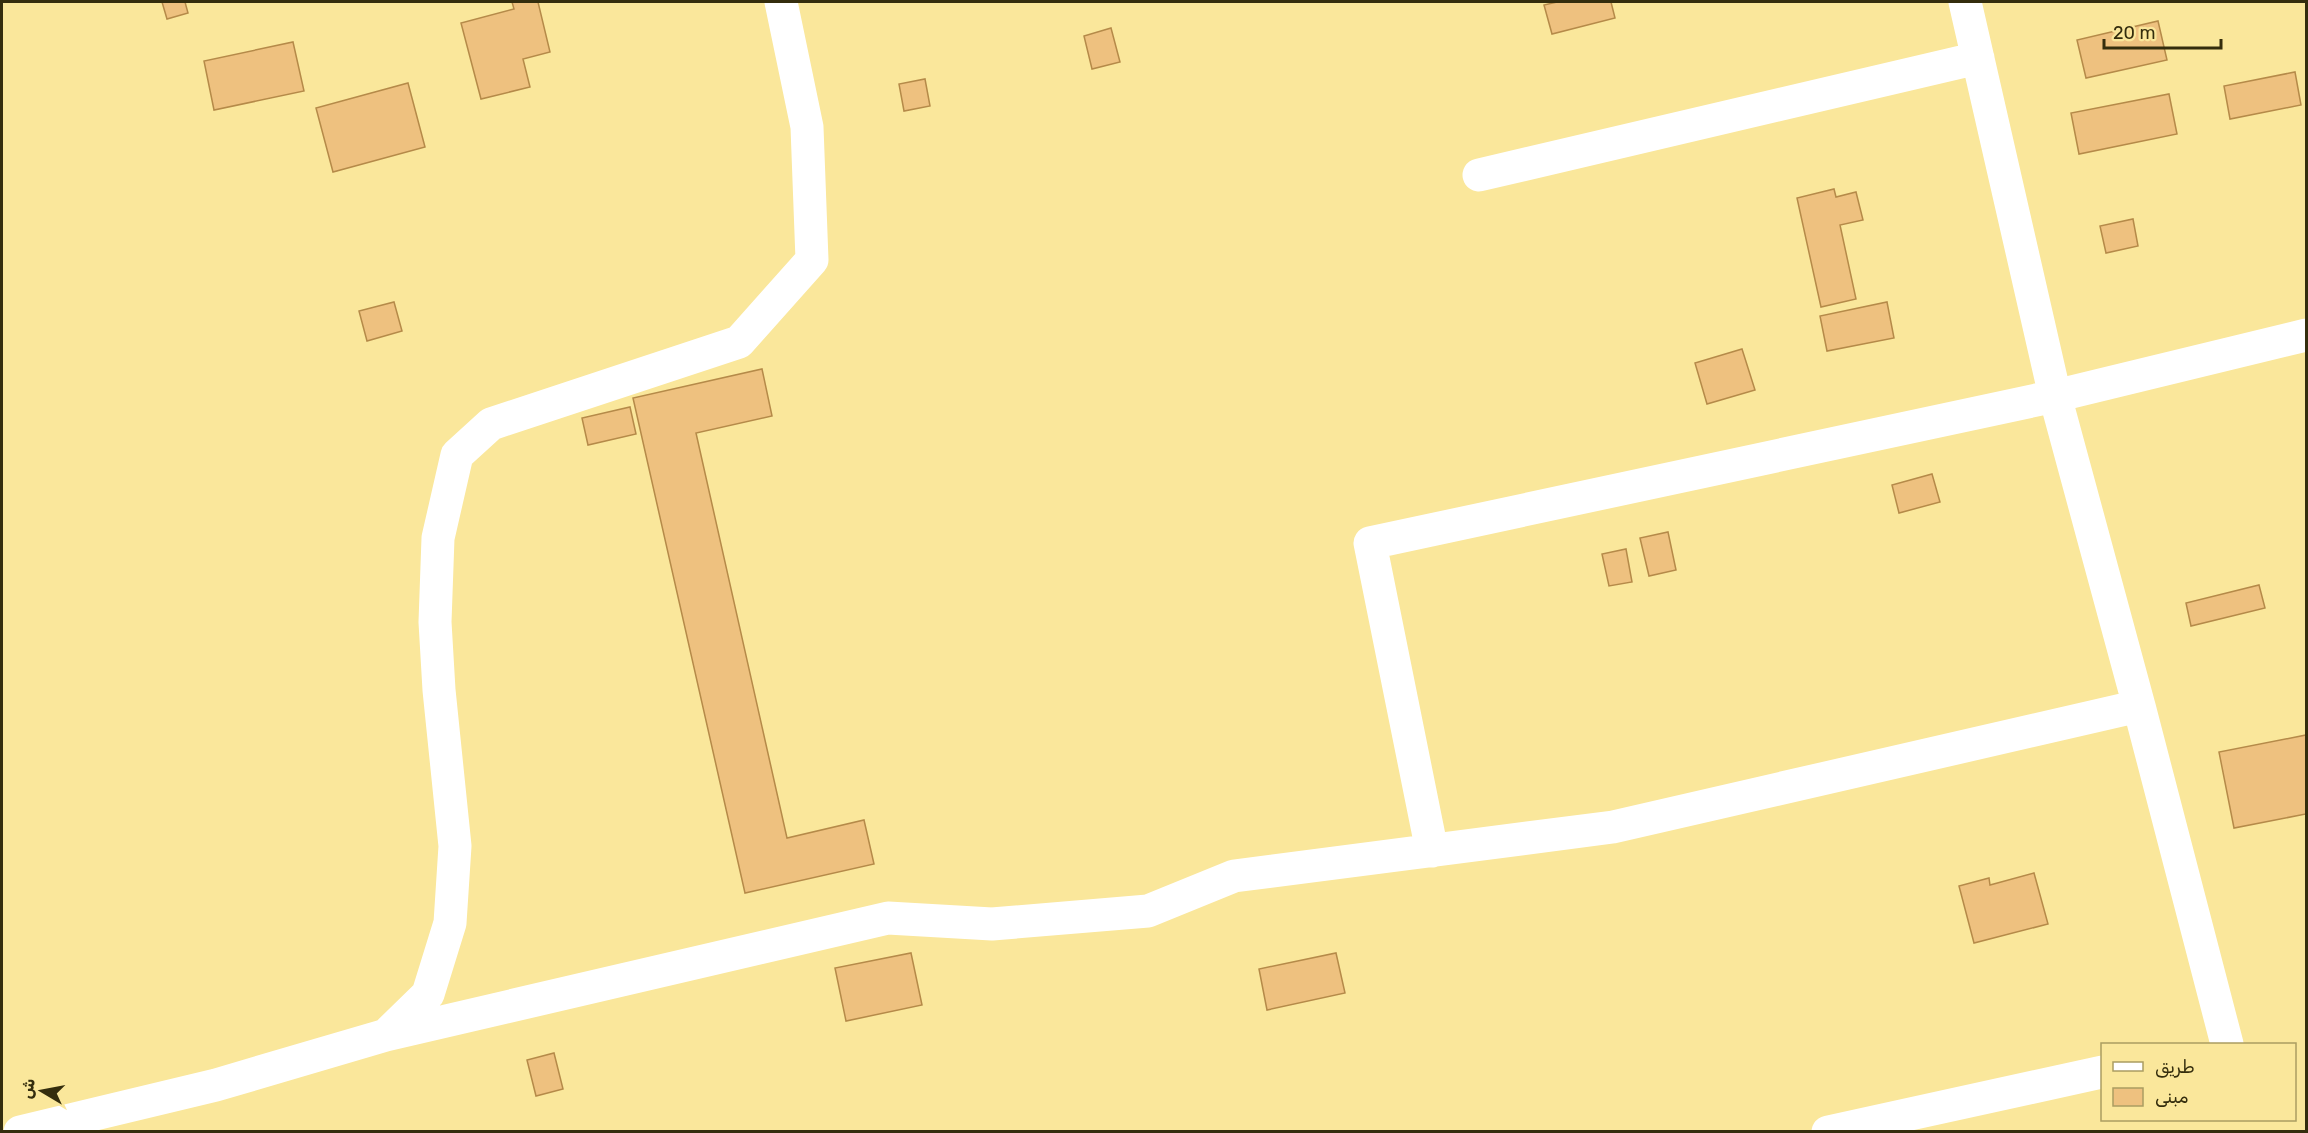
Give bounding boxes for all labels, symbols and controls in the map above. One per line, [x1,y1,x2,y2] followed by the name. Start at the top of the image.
[2104,12,2221,50] scale bar
[2113,22,2155,44] text: 20 m
[2101,1043,2296,1121] legend
[2155,1056,2195,1078] text: طريق
[12,1061,72,1121] north arrow
[17,1077,39,1100] text: ش
[2155,1086,2189,1108] text: مبنى

